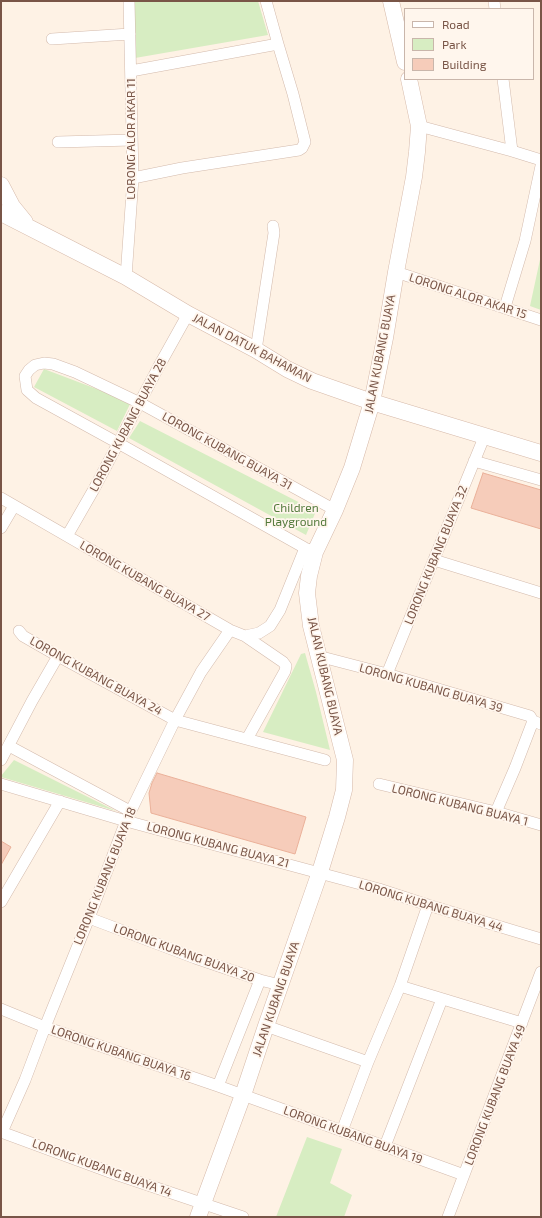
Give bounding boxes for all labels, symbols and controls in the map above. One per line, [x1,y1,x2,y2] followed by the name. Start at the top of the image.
[404,8,534,80] legend
[442,17,470,31] text: Road
[442,37,467,51] text: Park
[442,57,486,71] text: Building
[124,78,138,200] street label: LORONG ALOR AKAR 11
[407,270,529,322] street label: LORONG ALOR AKAR 15
[361,293,399,415] street label: JALAN KUBANG BUAYA
[190,311,314,385] street label: JALAN DATUK BAHAMAN
[87,356,169,494] street label: LORONG KUBANG BUAYA 28
[159,409,295,493] street label: LORONG KUBANG BUAYA 31
[401,483,471,627] street label: LORONG KUBANG BUAYA 32
[265,501,327,529] park label: Children Playground
[77,538,213,624] street label: LORONG KUBANG BUAYA 27
[304,616,346,736] street label: JALAN KUBANG BUAYA
[27,633,165,719] street label: LORONG KUBANG BUAYA 24
[357,661,505,715] street label: LORONG KUBANG BUAYA 39
[390,781,530,829] street label: LORONG KUBANG BUAYA 1
[71,805,139,947] street label: LORONG KUBANG BUAYA 18
[145,819,291,871] street label: LORONG KUBANG BUAYA 21
[357,877,505,935] street label: LORONG KUBANG BUAYA 44
[111,921,257,985] street label: LORONG KUBANG BUAYA 20
[250,940,302,1058] street label: JALAN KUBANG BUAYA
[49,1022,193,1084] street label: LORONG KUBANG BUAYA 16
[461,1023,529,1167] street label: LORONG KUBANG BUAYA 49
[282,1103,424,1167] street label: LORONG KUBANG BUAYA 19
[30,1136,174,1200] street label: LORONG KUBANG BUAYA 14

